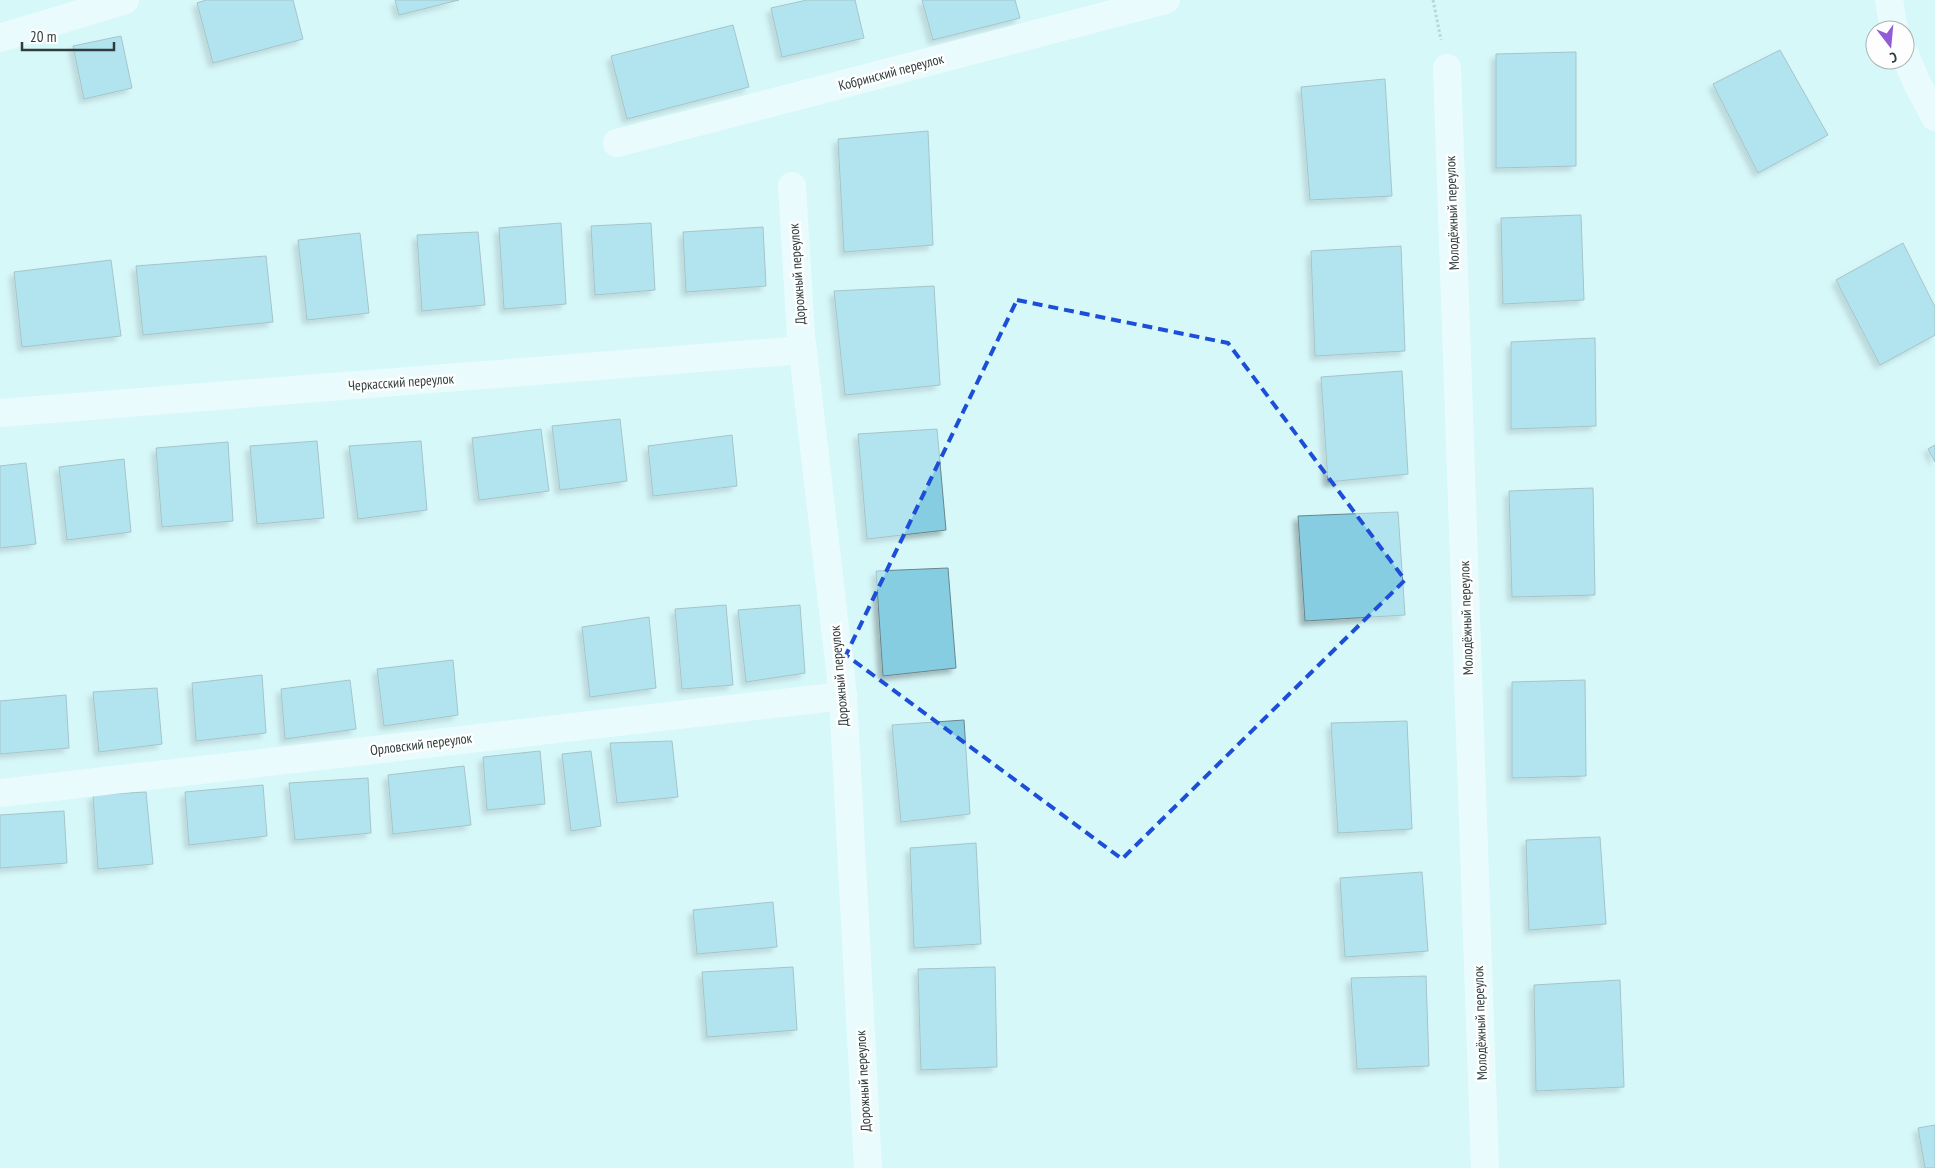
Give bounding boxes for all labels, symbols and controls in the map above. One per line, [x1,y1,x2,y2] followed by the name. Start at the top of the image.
[22,20,115,52] scale bar
[1865,20,1915,70] north arrow
[30,27,56,46] text: 20 m
[1887,48,1899,67] text: С
[836,49,946,95] street label: Кобринский переулок
[1441,155,1463,271] street label: Молодёжный переулок
[784,222,810,325] street label: Дорожный переулок
[348,369,455,395] street label: Черкасский переулок
[1455,560,1477,676] street label: Молодёжный переулок
[826,624,852,727] street label: Дорожный переулок
[369,729,474,759] street label: Орловский переулок
[1469,965,1491,1081] street label: Молодёжный переулок
[851,1029,875,1132] street label: Дорожный переулок

